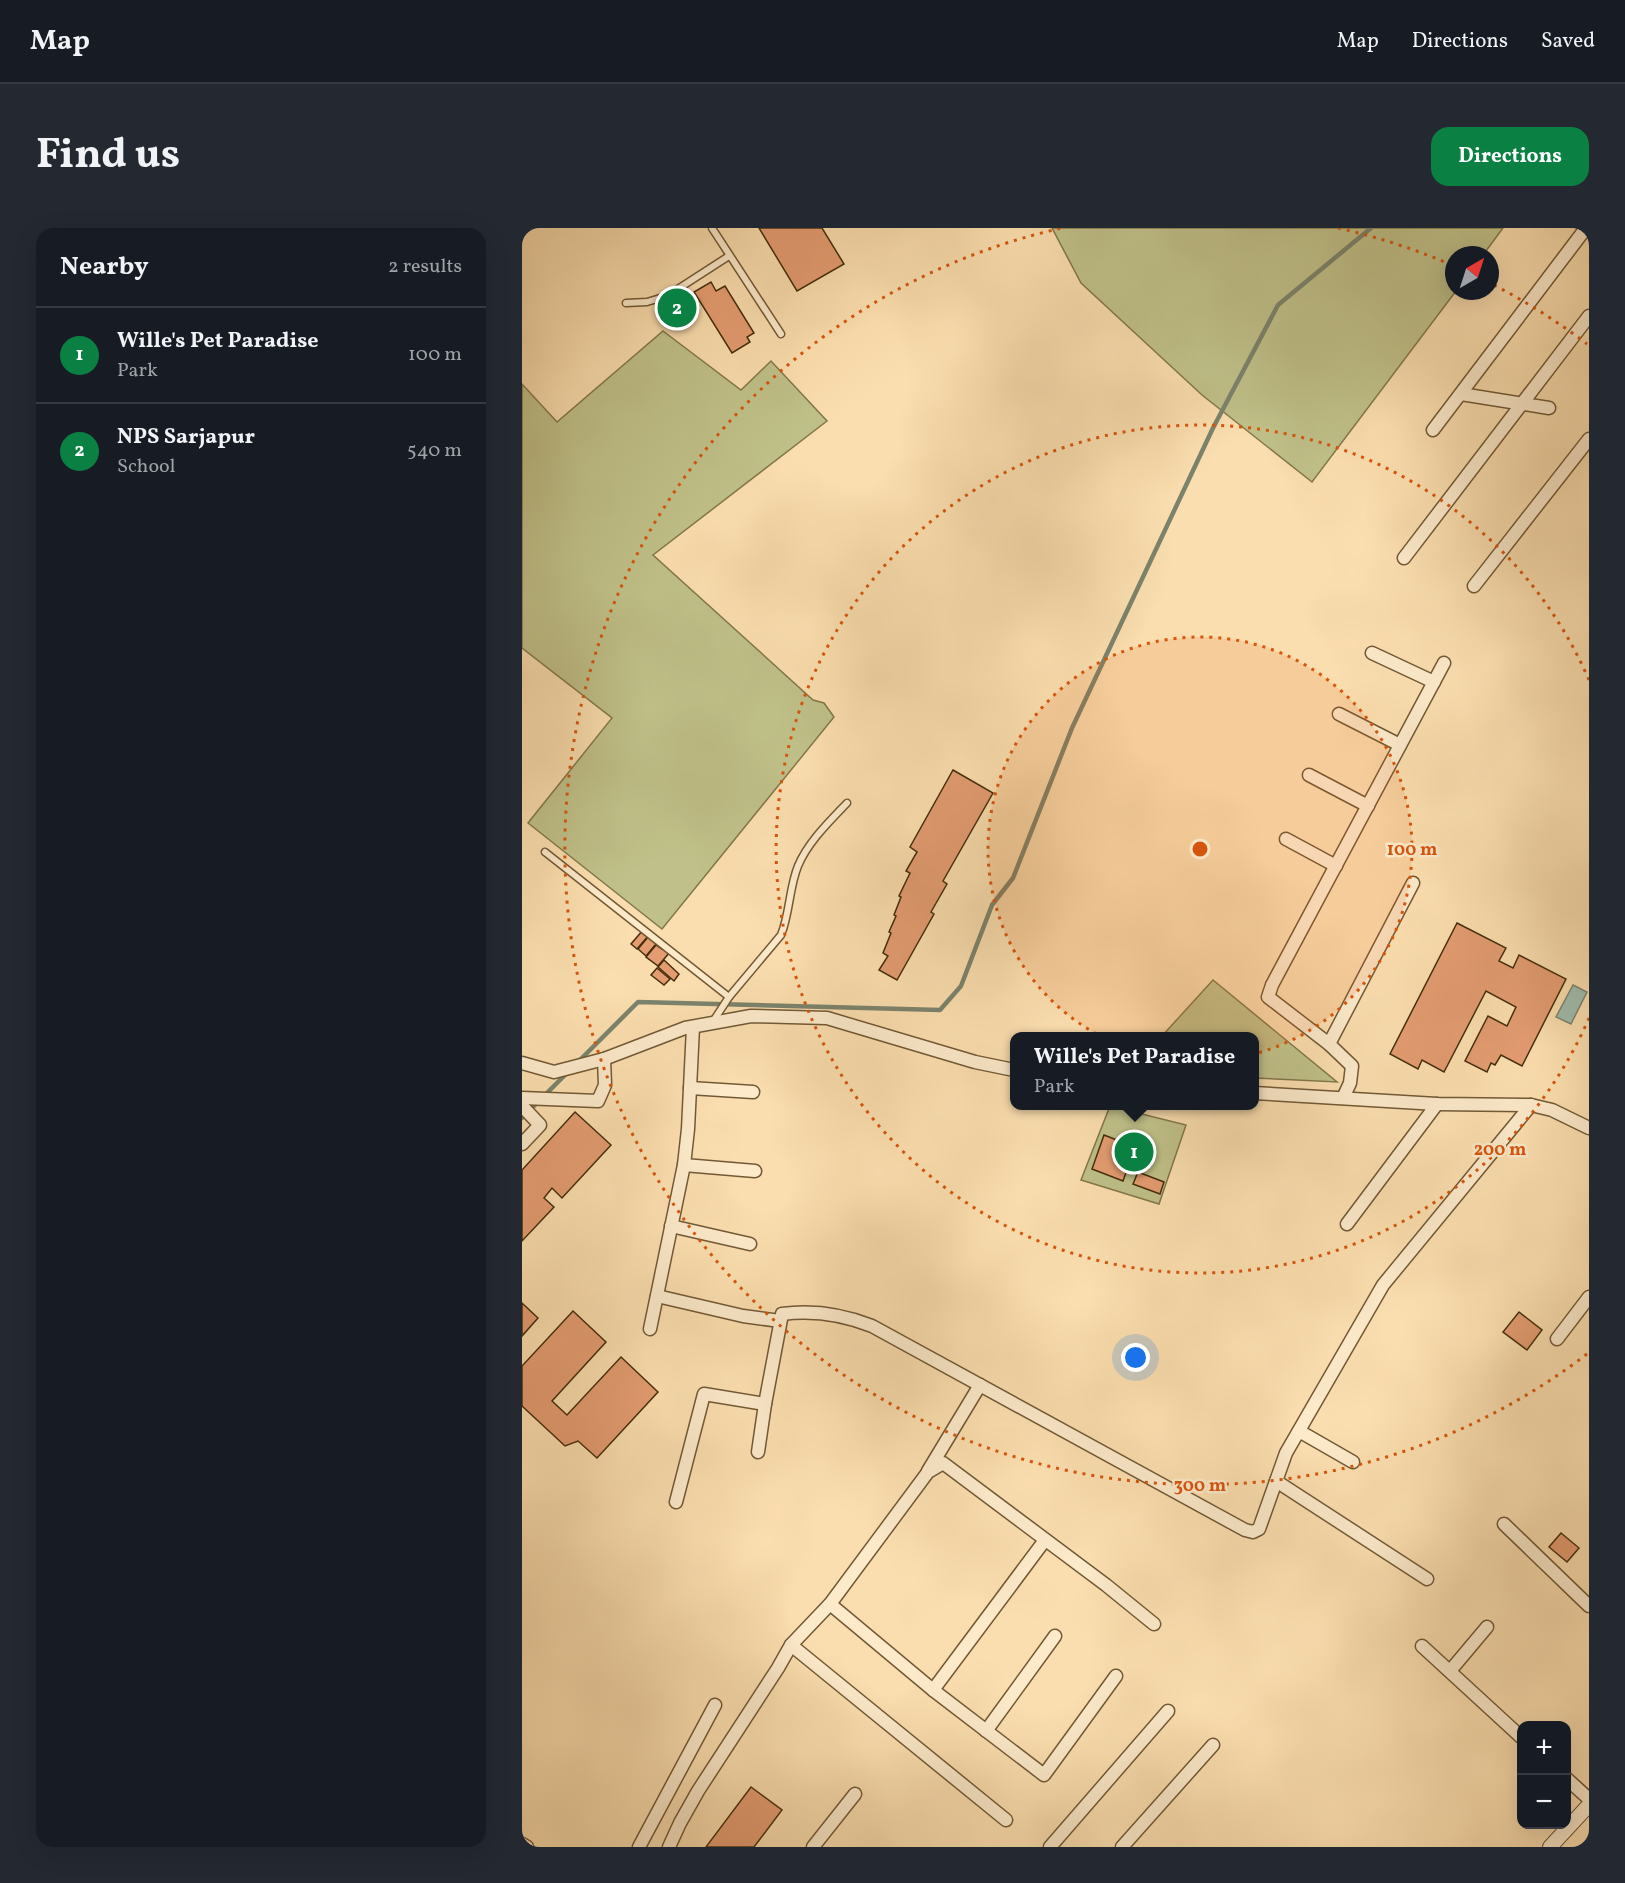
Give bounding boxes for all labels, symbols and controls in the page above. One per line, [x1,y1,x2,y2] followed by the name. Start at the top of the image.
[30,22,90,61] text: Map
[1337,27,1379,56] text: Map
[1412,27,1508,56] text: Directions
[1541,27,1595,56] text: Saved
[36,127,180,186] text: Find us
[1431,127,1589,186] button: Directions
[1445,246,1499,300] north arrow
[60,249,149,285] text: Nearby
[388,253,462,281] text: 2 results
[658,286,696,331] pin: 2
[117,326,319,357] text: Wille's Pet Paradise
[75,341,84,369] text: 1
[408,341,462,369] text: 100 m
[117,357,158,385] text: Park
[117,422,255,453] text: NPS Sarjapur
[74,437,85,465] text: 2
[407,437,462,465] text: 540 m
[117,453,175,481] text: School
[1387,838,1437,863] text: 100 m
[1190,839,1210,859] centre of rings
[1010,1032,1259,1110] popup
[1034,1042,1235,1073] text: Wille's Pet Paradise
[1034,1073,1075,1101] text: Park
[1114,1130,1154,1174] pin: 1
[1474,1138,1526,1163] text: 200 m
[1121,1343,1150,1372] your location
[1174,1474,1226,1499] text: 300 m
[1517,1721,1571,1829] map controls
[1517,1721,1571,1775] button: +
[1517,1775,1571,1829] button: −

